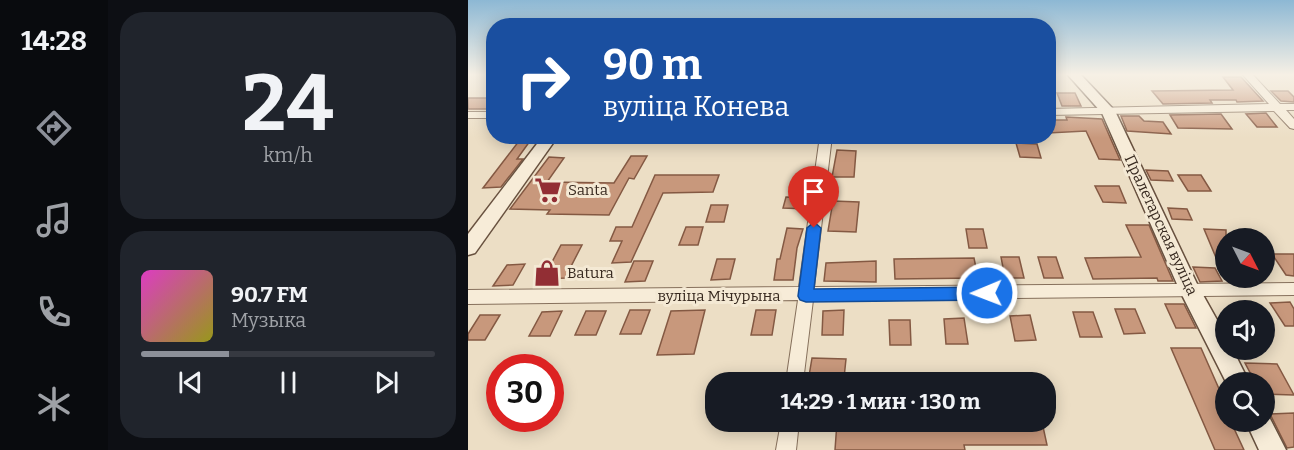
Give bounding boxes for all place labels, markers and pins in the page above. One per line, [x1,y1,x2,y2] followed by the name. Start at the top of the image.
[788,166,839,228] pin
[533,175,563,205] supermarket icon: Santa
[568,181,608,199] place label: Santa
[532,258,562,288] shop icon: Batura
[567,264,614,282] place label: Batura

